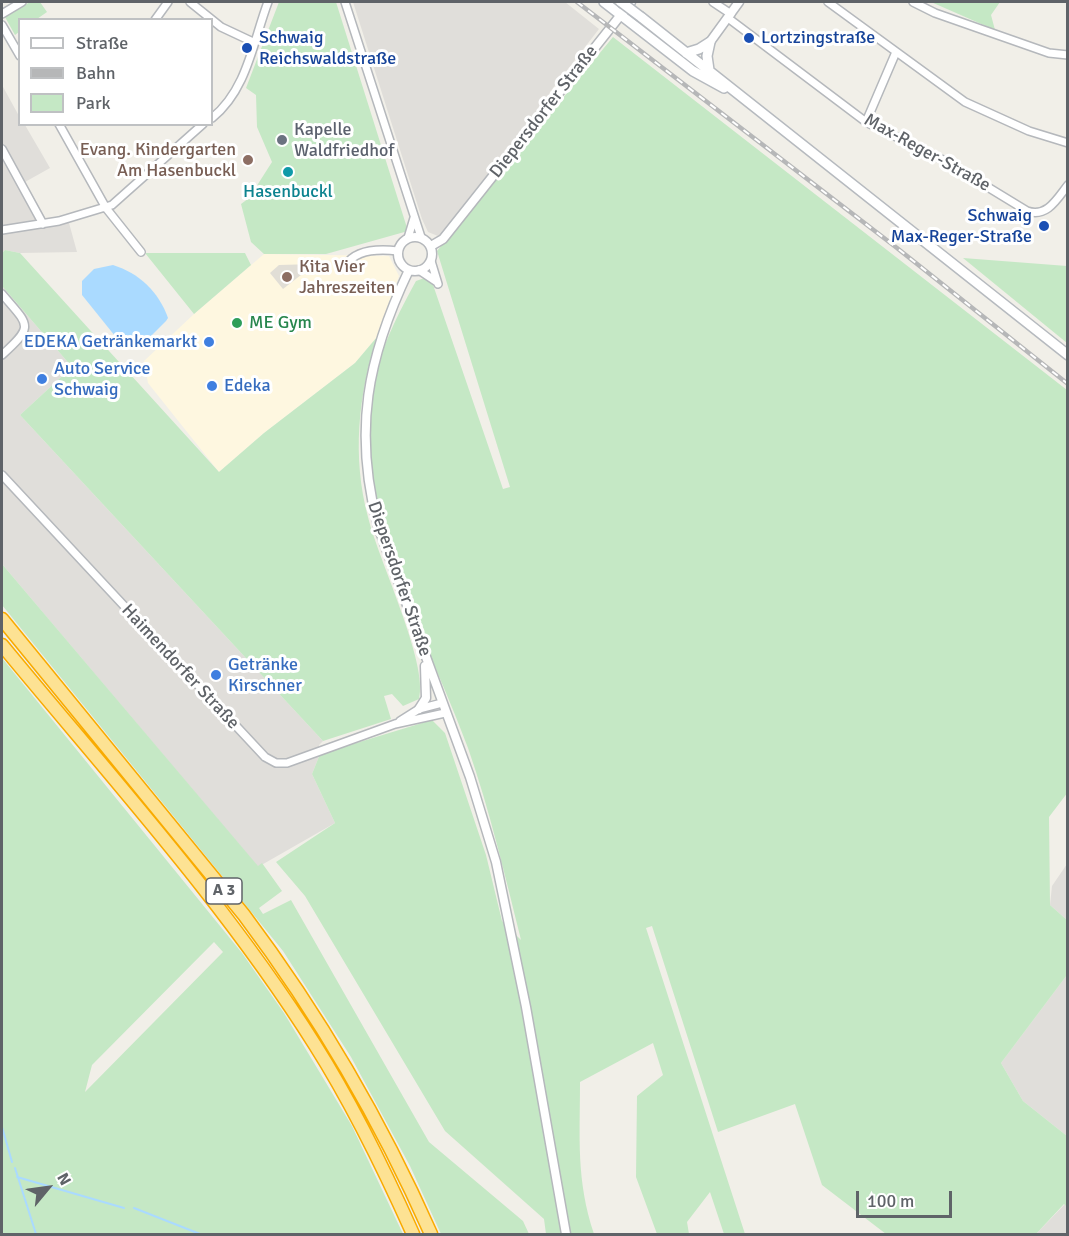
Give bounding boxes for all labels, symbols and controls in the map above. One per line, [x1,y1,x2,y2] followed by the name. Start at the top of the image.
[18,18,213,126] legend
[259,27,396,70] place label: Schwaig Reichswaldstraße
[761,27,875,49] place label: Lortzingstraße
[742,31,756,45] marker: Lortzingstraße
[76,32,128,54] text: Straße
[240,41,254,55] marker: Schwaig Reichswaldstraße
[486,41,602,183] street label: Diepersdorfer Straße
[76,62,116,84] text: Bahn
[76,92,111,114] text: Park
[860,109,994,197] street label: Max-Reger-Straße
[294,119,394,162] place label: Kapelle Waldfriedhof
[275,133,289,147] marker: Kapelle Waldfriedhof
[80,139,236,182] place label: Evang. Kindergarten Am Hasenbuckl
[241,153,255,167] marker: Evang. Kindergarten Am Hasenbuckl
[281,165,295,179] marker: Hasenbuckl
[243,181,333,203] place label: Hasenbuckl
[891,205,1032,248] place label: Schwaig Max-Reger-Straße
[1037,219,1051,233] marker: Schwaig Max-Reger-Straße
[299,256,395,298] place label: Kita Vier Jahreszeiten
[280,270,294,284] marker: Kita Vier Jahreszeiten
[249,312,312,334] place label: ME Gym
[230,316,244,330] marker: ME Gym
[24,331,197,353] place label: EDEKA Getränkemarkt
[202,335,216,349] marker: EDEKA Getränkemarkt
[54,358,151,400] place label: Auto Service Schwaig
[35,372,49,386] marker: Auto Service Schwaig
[224,375,271,397] place label: Edeka
[205,379,219,393] marker: Edeka
[362,499,436,659] street label: Diepersdorfer Straße
[116,600,244,734] street label: Haimendorfer Straße
[228,654,302,696] place label: Getränke Kirschner
[209,668,223,682] marker: Getränke Kirschner
[206,878,242,904] road number: A 3
[18,1158,78,1218] north arrow
[52,1170,75,1189] text: N
[859,1179,955,1217] scale bar
[867,1190,914,1212] text: 100 m

